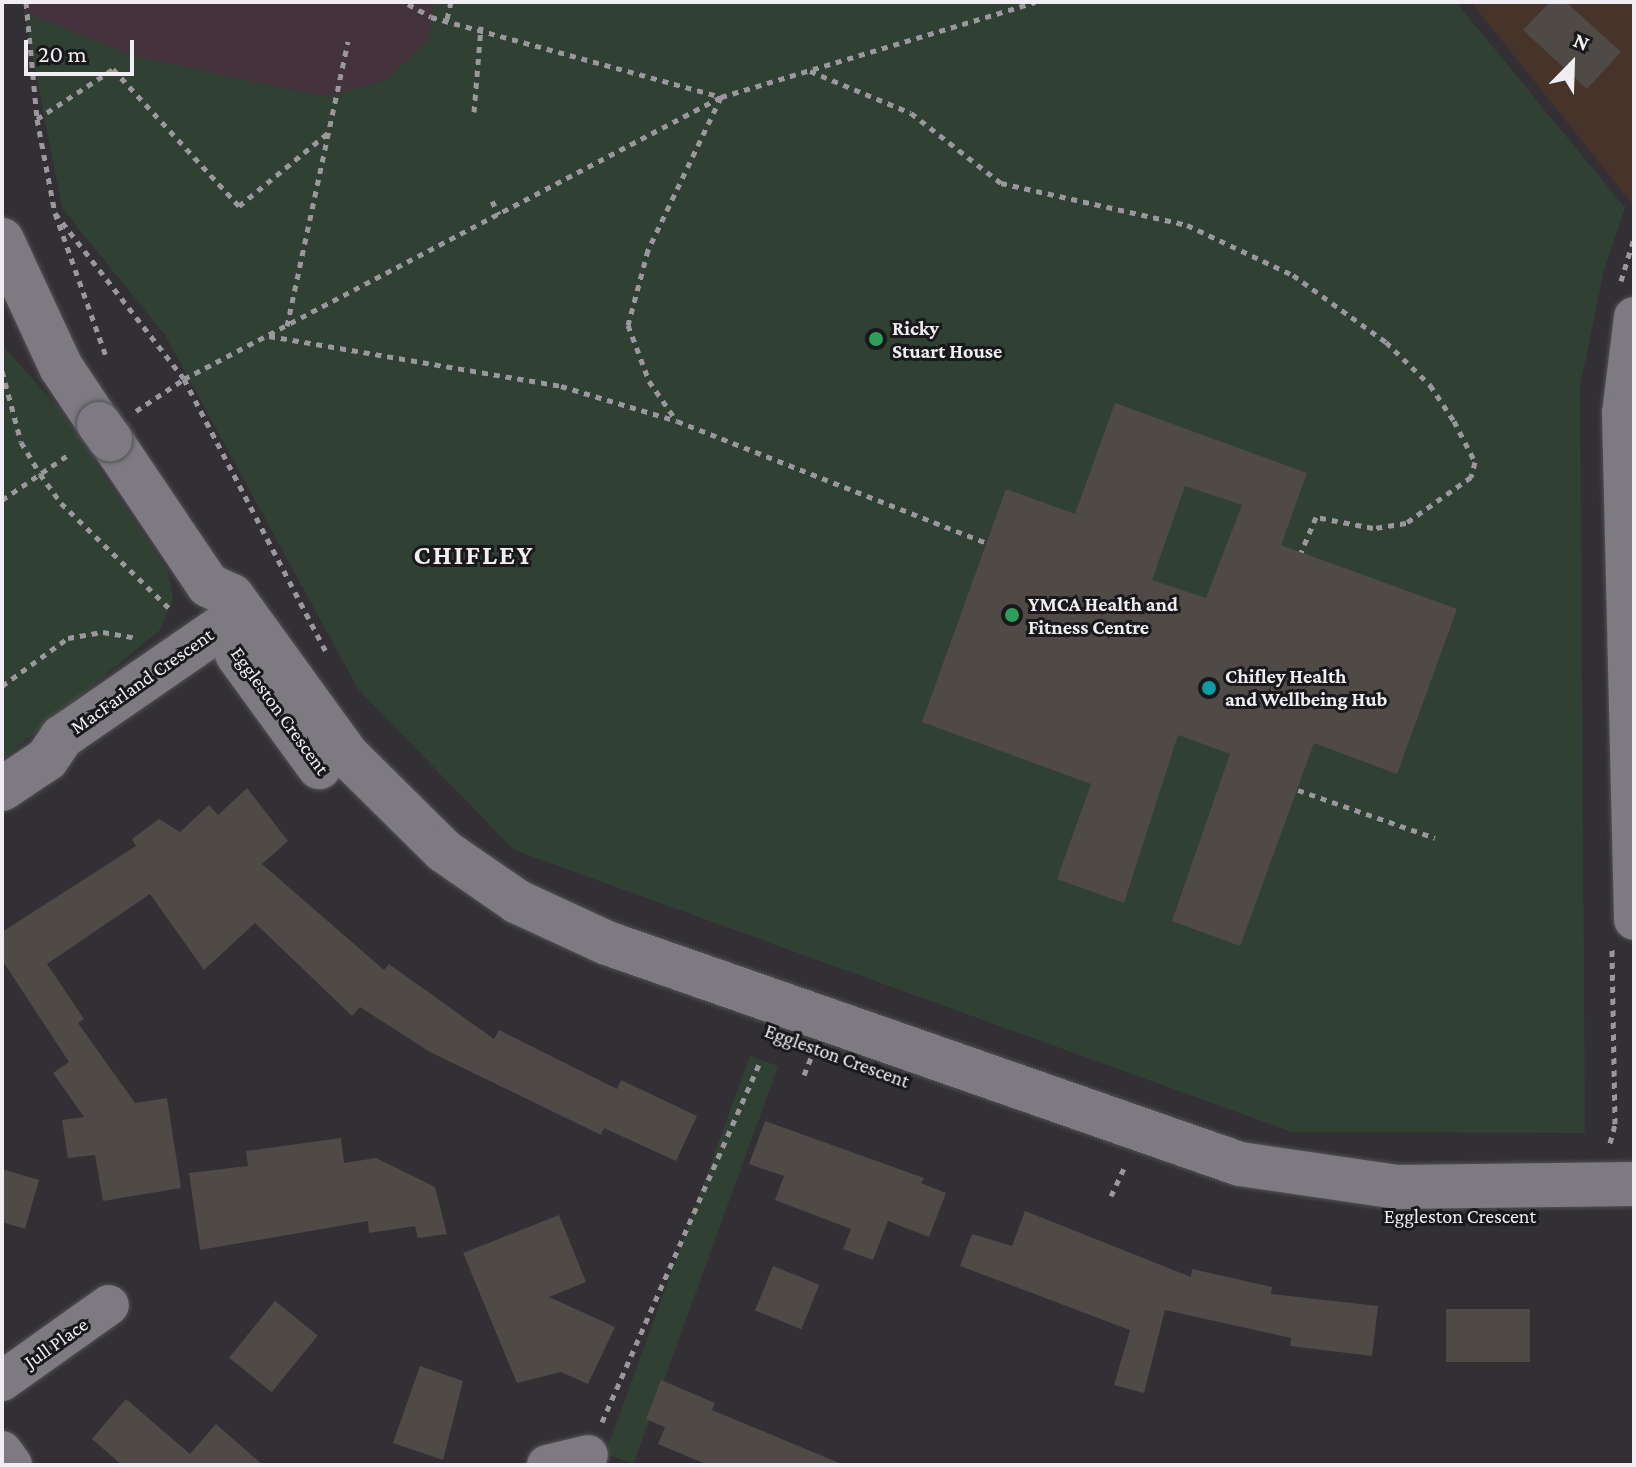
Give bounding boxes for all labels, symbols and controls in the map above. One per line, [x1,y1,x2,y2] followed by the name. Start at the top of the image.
[28,24,138,74] scale bar
[1532,24,1612,104] north arrow
[1570,27,1593,56] text: N
[38,40,87,67] text: 20 m
[892,316,1002,363] place label: Ricky Stuart House
[867,330,885,348] marker: Ricky Stuart House
[414,538,534,572] district label: CHIFLEY
[1028,592,1178,639] place label: YMCA Health and Fitness Centre
[1003,606,1021,624] marker: YMCA Health and Fitness Centre
[66,623,218,739] street label: MacFarland Crescent
[226,642,334,780] street label: Eggleston Crescent
[1225,664,1387,711] place label: Chifley Health and Wellbeing Hub
[1200,679,1218,697] marker: Chifley Health and Wellbeing Hub
[761,1019,913,1093] street label: Eggleston Crescent
[1384,1204,1536,1228] street label: Eggleston Crescent
[19,1312,93,1374] street label: Jull Place

